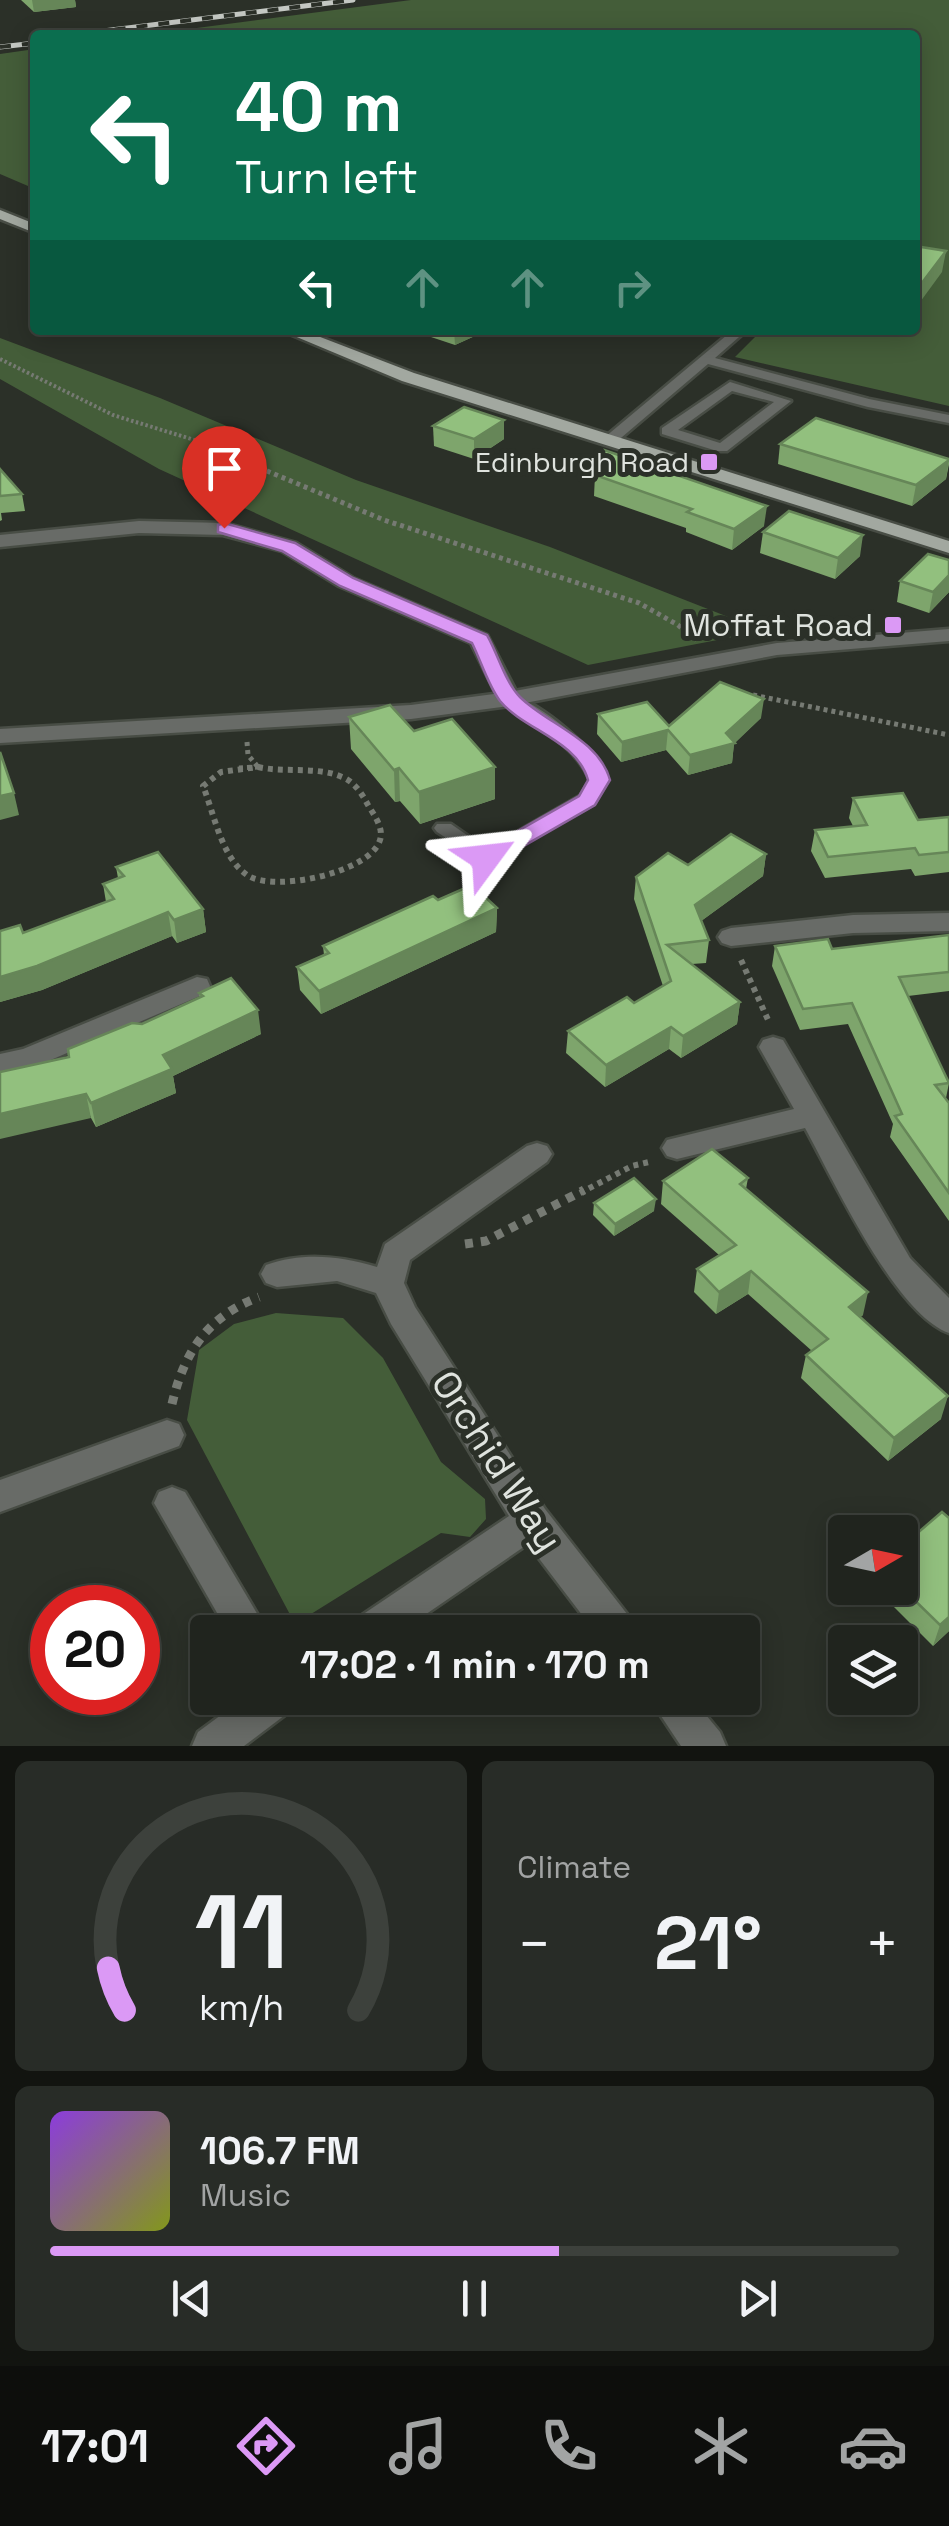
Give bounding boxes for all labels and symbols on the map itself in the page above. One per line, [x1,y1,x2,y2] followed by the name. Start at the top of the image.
[182,426,267,529] pin
[475,444,689,480] place label: Edinburgh Road
[698,451,720,473] marker: Edinburgh Road
[683,605,873,645] place label: Moffat Road
[882,614,904,636] marker: Moffat Road
[434,806,538,910] position arrow
[421,1362,573,1560] street label: Orchid Way
[828,1515,918,1605] north arrow
[30,1585,160,1715] speed limit sign: 20

